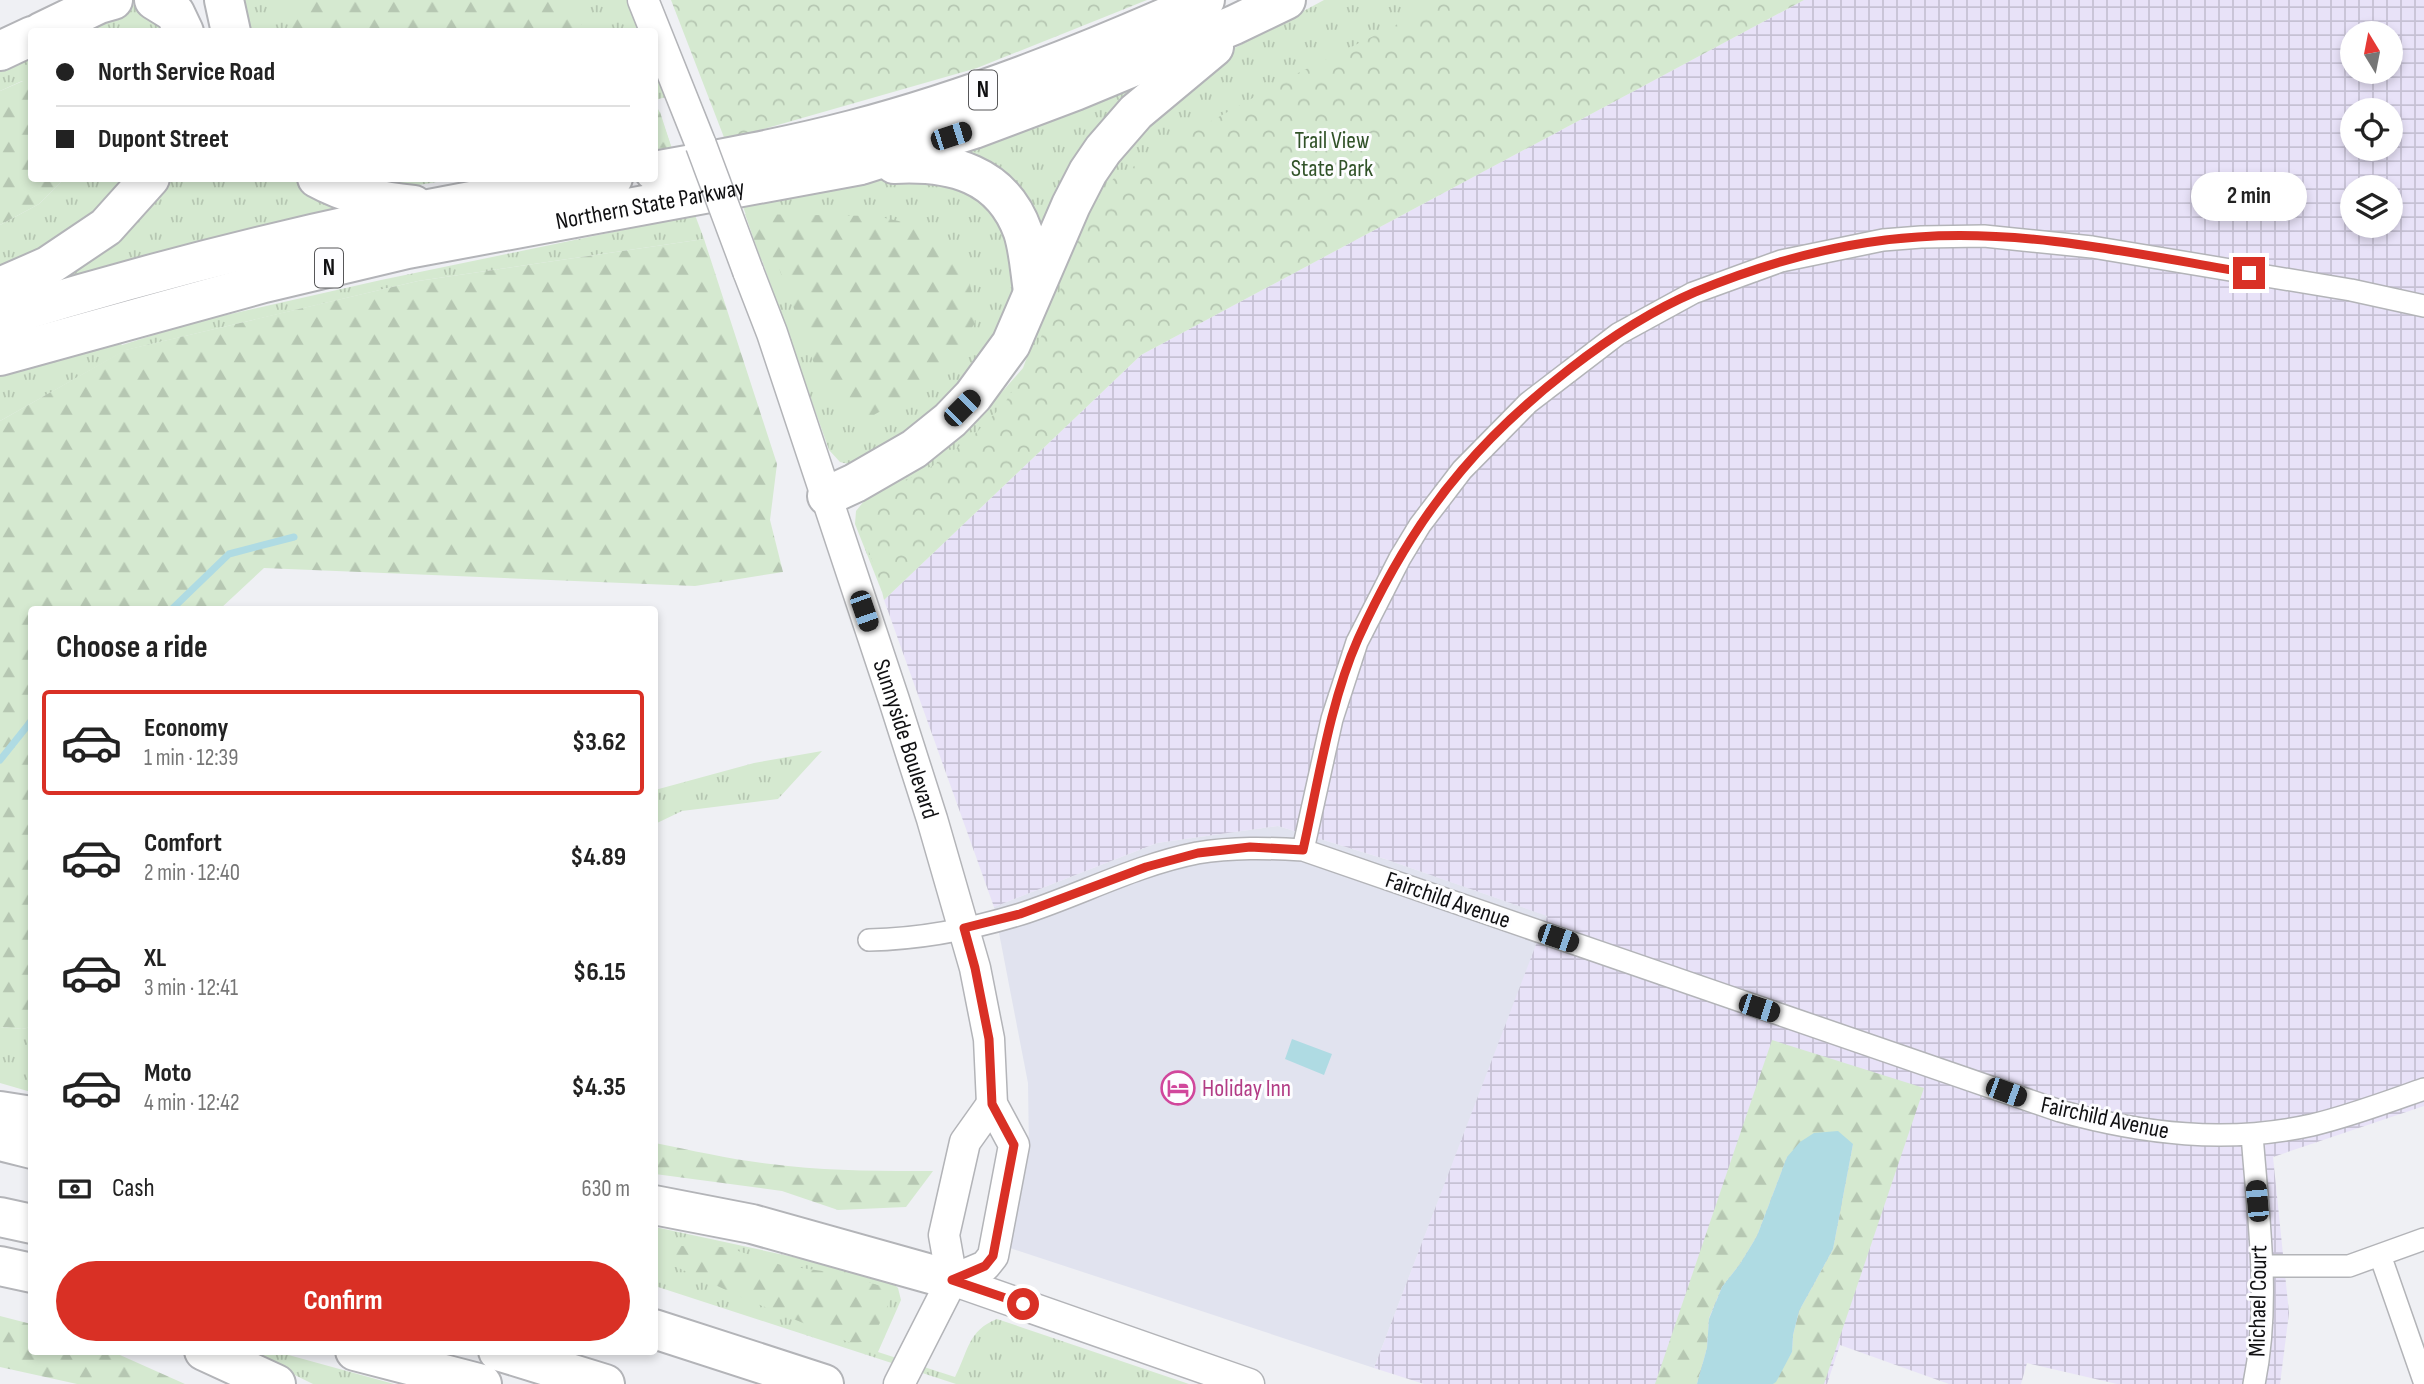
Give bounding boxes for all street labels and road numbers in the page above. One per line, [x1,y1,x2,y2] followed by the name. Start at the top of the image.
[969,71,997,110] road number: N
[553,172,747,236] street label: Northern State Parkway
[315,248,343,288] road number: N
[867,655,945,822] street label: Sunnyside Boulevard
[1382,865,1514,935] street label: Fairchild Avenue
[2038,1090,2172,1146] street label: Fairchild Avenue
[2243,1245,2273,1357] street label: Michael Court

